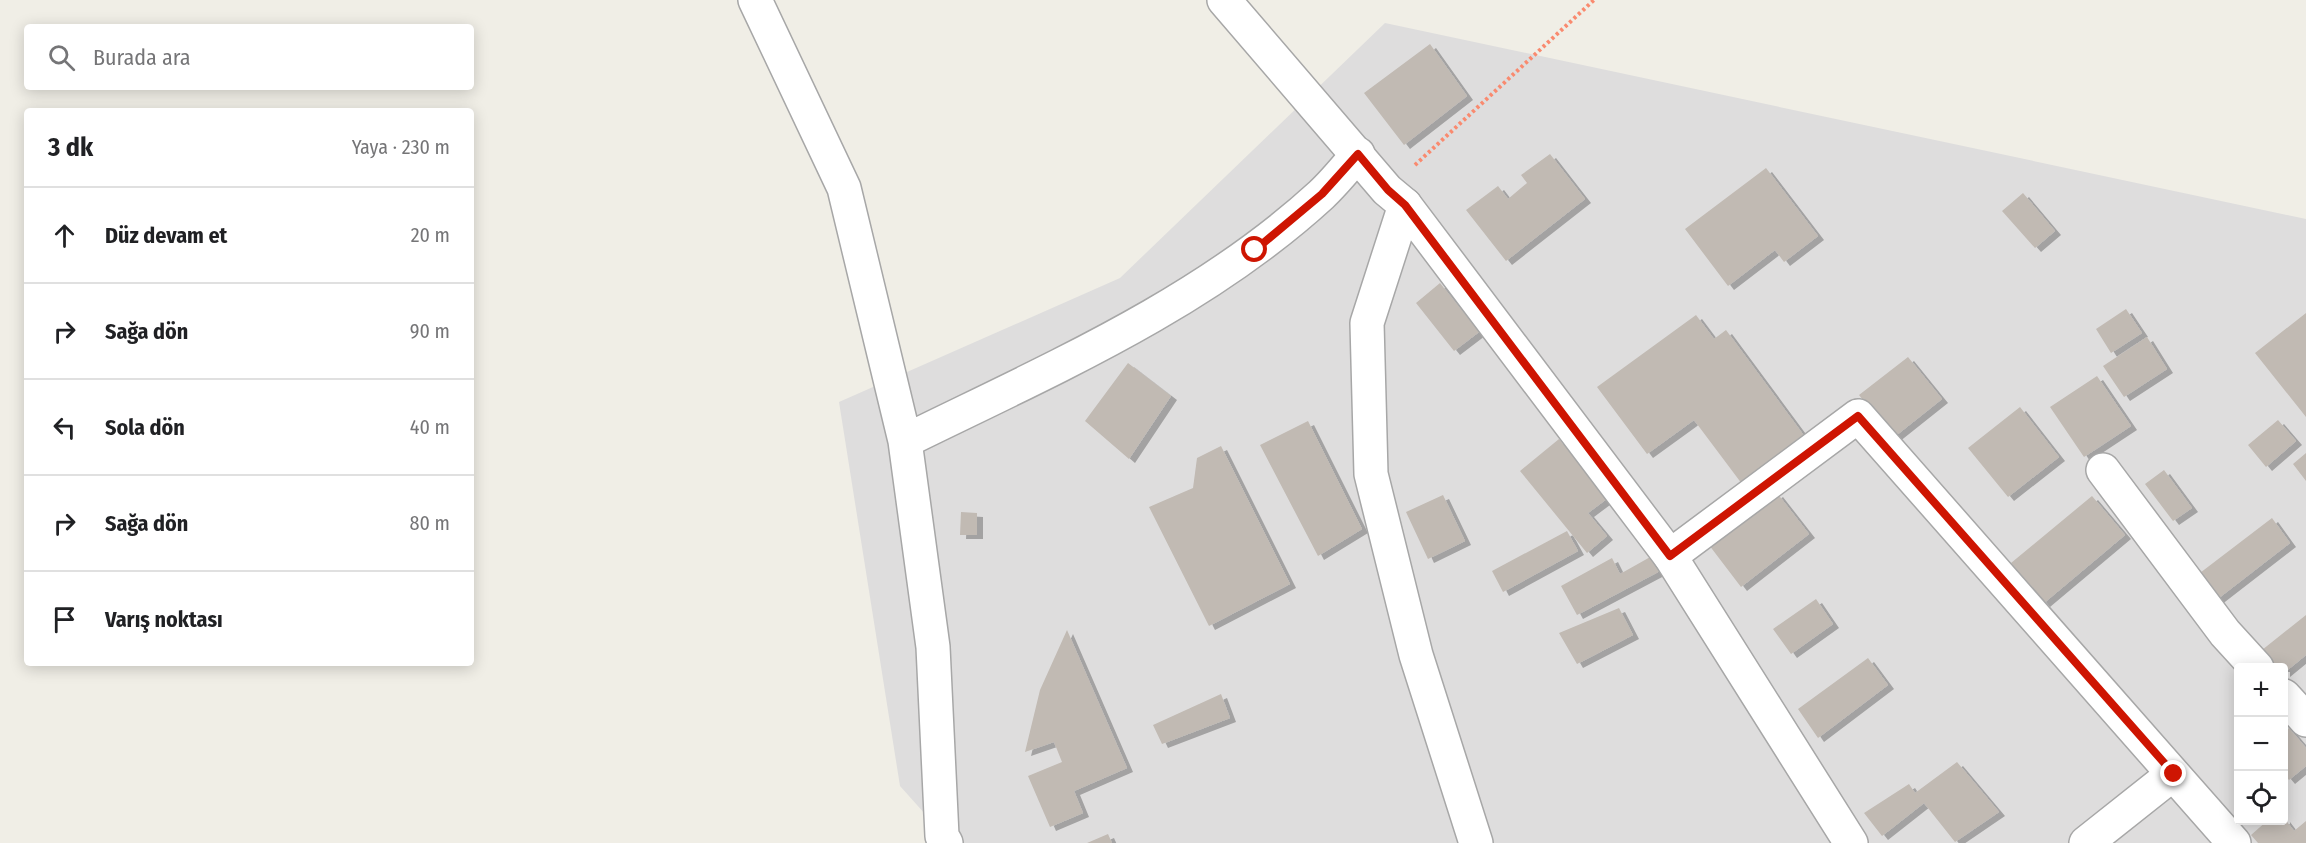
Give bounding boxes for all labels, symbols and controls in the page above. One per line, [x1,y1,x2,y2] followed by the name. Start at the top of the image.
[24,24,474,90] search box
[45,41,78,74] icon: search
[93,44,191,71] text: Burada ara
[48,132,93,163] text: 3 dk
[352,135,450,159] text: Yaya · 230 m
[48,219,81,252] icon: ahead
[105,222,227,249] text: Düz devam et
[411,223,450,247] text: 20 m
[1241,236,1267,262] route start
[48,315,81,348] icon: right
[105,318,188,345] text: Sağa dön
[410,319,450,343] text: 90 m
[48,411,81,444] icon: left
[105,414,185,441] text: Sola dön
[410,415,450,439] text: 40 m
[48,507,81,540] icon: right
[105,510,188,537] text: Sağa dön
[410,511,450,535] text: 80 m
[48,603,81,636] icon: arrive
[105,606,223,633] text: Varış noktası
[2234,663,2288,825] map controls
[2234,663,2288,717] button: +
[2234,717,2288,771] button: −
[2160,760,2186,786] route end
[2234,771,2288,825] button: locate

